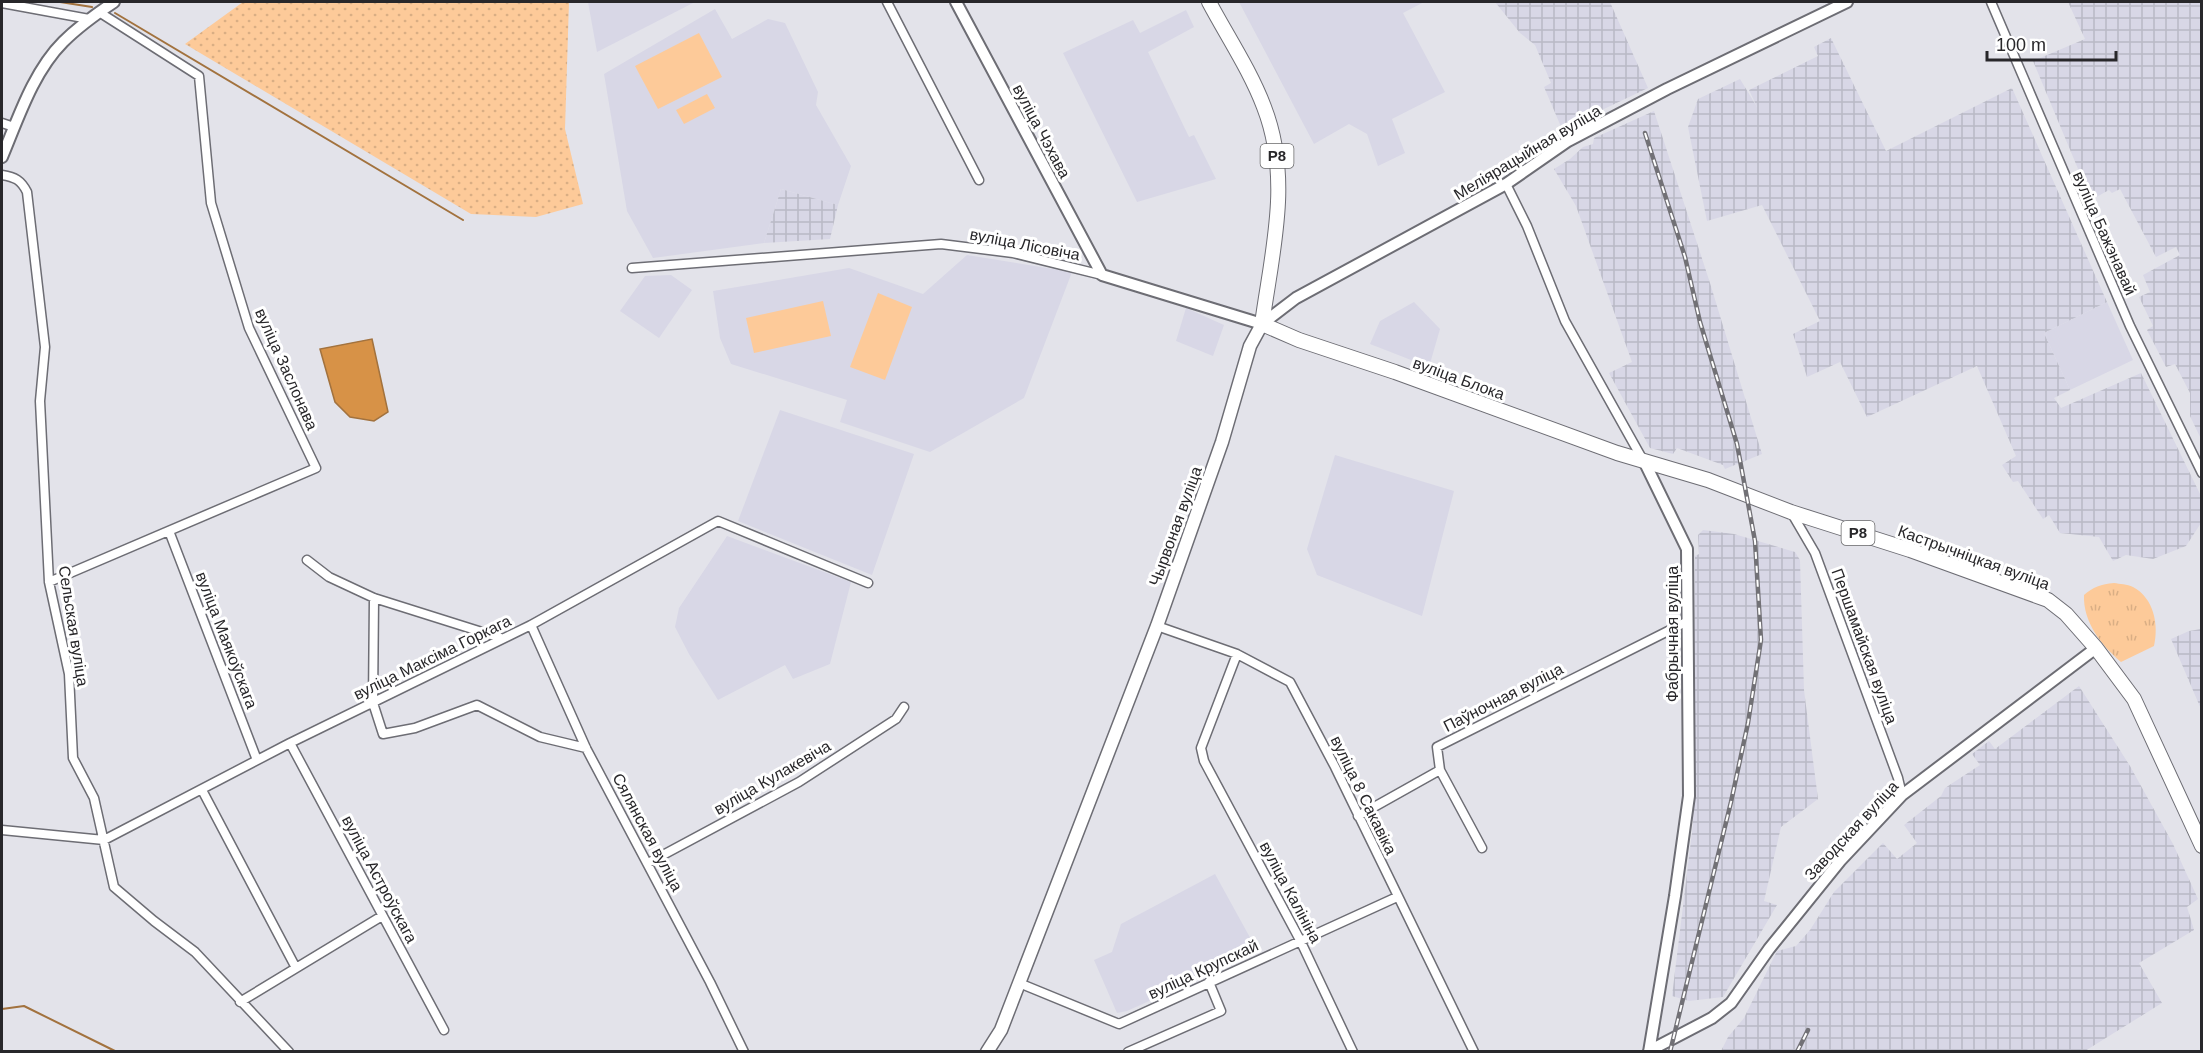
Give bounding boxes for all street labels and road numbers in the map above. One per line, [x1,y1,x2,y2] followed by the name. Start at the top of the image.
[1010,81,1073,181] street label: вуліца Чэхава
[1451,102,1604,203] street label: Меліярацыйная вуліца
[1260,144,1294,168] road number: Р8
[2070,169,2139,298] street label: вуліца Бажэнавай
[968,225,1081,264] street label: вуліца Лісовіча
[252,306,321,433] street label: вуліца Заслонава
[1411,354,1507,403] street label: вуліца Блока
[1146,464,1205,588] street label: Чырвоная вуліца
[1842,521,1874,545] road number: Р8
[1896,522,2052,593] street label: Кастрычніцкая вуліца
[56,565,91,688] street label: Сельская вуліца
[1664,566,1681,702] street label: Фабрычная вуліца
[1828,566,1901,726] street label: Першамайская вуліца
[193,569,260,711] street label: вуліца Маякоўскага
[351,612,514,703] street label: вуліца Максіма Горкага
[1441,660,1566,735] street label: Паўночная вуліца
[1327,733,1400,857] street label: вуліца 8 Сакавіка
[711,737,834,818] street label: вуліца Кулакевіча
[609,770,686,894] street label: Сялянская вуліца
[1801,777,1902,883] street label: Заводская вуліца
[339,813,420,946] street label: вуліца Астроўскага
[1257,839,1325,946] street label: вуліца Калініна
[1146,937,1261,1002] street label: вуліца Крупскай

